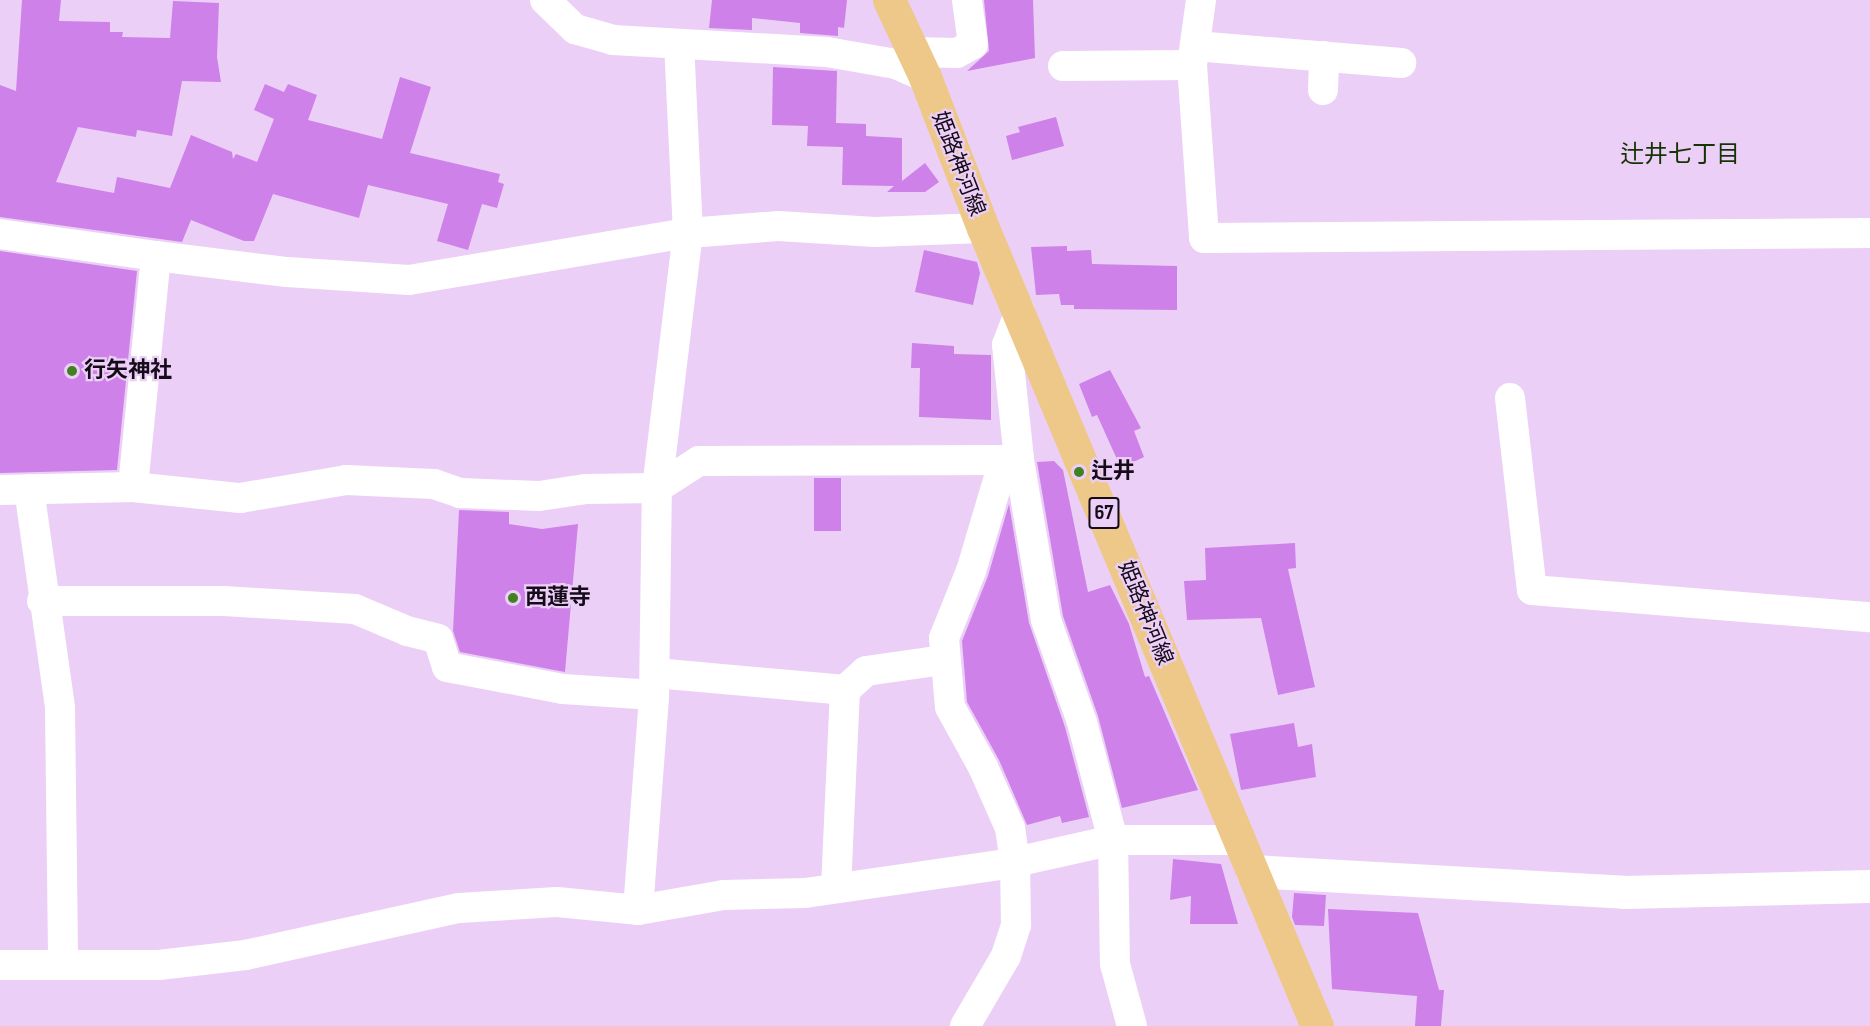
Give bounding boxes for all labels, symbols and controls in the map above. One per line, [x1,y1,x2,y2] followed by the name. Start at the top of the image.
[926,108,990,220] street label: 姫路神河線
[1620,141,1740,169] district label: 辻井七丁目
[84,358,172,384] place label: 行矢神社
[65,364,79,378] marker: 行矢神社
[1091,459,1135,485] place label: 辻井
[1072,465,1086,479] marker: 辻井
[1088,495,1120,531] road number: 67
[1112,557,1178,669] street label: 姫路神河線
[525,585,591,611] place label: 西蓮寺
[506,591,520,605] marker: 西蓮寺

